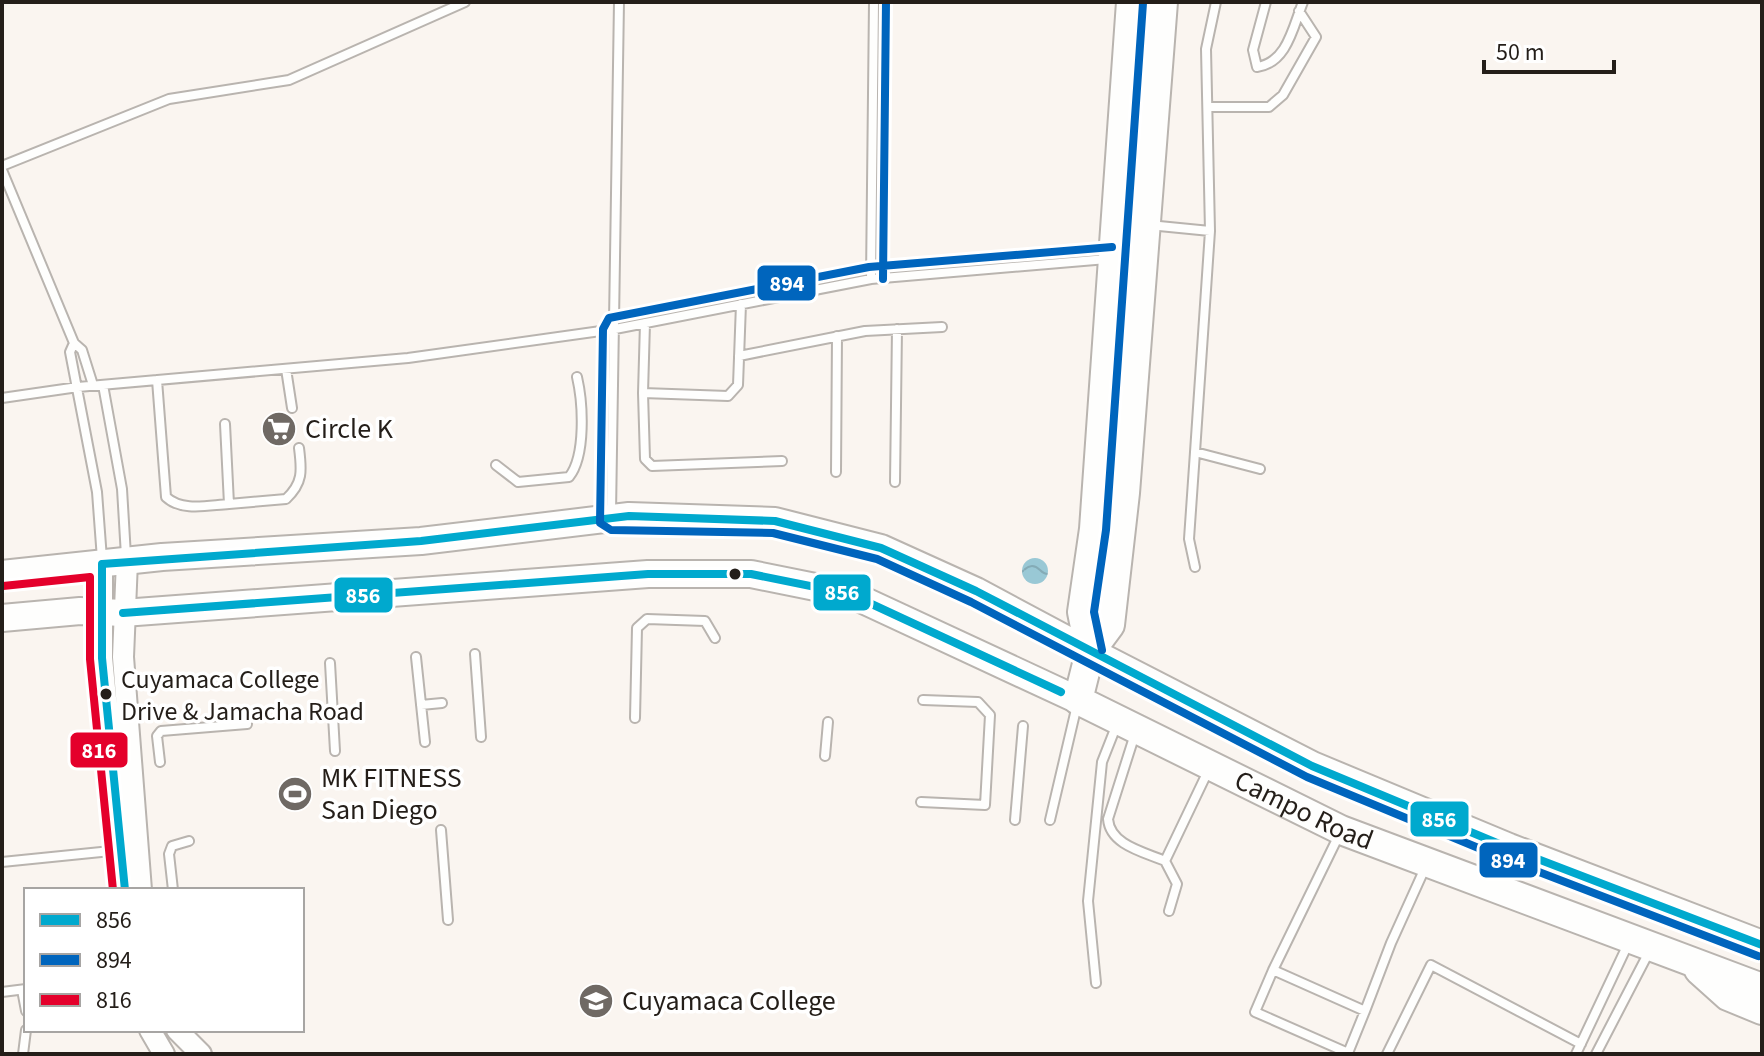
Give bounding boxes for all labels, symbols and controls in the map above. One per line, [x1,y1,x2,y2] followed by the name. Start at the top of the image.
[1484,24,1614,74] scale bar
[1496,35,1545,70] text: 50 m
[756,264,817,302] line badge: 894
[770,268,805,300] text: 894
[305,409,394,449] place label: Circle K
[260,410,298,448] supermarket icon: Circle K
[727,566,743,582] unlabelled marker
[812,573,872,612] line badge: 856
[333,576,394,614] line badge: 856
[825,577,859,609] text: 856
[346,580,380,612] text: 856
[121,661,364,730] place label: Cuyamaca College Drive & Jamacha Road
[98,686,114,702] marker: Cuyamaca College Drive & Jamacha Road
[69,731,129,769] line badge: 816
[82,735,116,767] text: 816
[321,758,462,830] place label: MK FITNESS San Diego
[1228,760,1379,860] street label: Campo Road
[276,775,314,813] sports icon: MK FITNESS San Diego
[1409,800,1470,838] line badge: 856
[1422,804,1456,836] text: 856
[1478,841,1539,879] line badge: 894
[1491,845,1526,877] text: 894
[24,888,304,1032] legend
[96,903,132,938] text: 856
[96,943,132,978] text: 894
[622,981,836,1021] place label: Cuyamaca College
[577,982,615,1020] school or university icon: Cuyamaca College
[96,983,132,1018] text: 816

